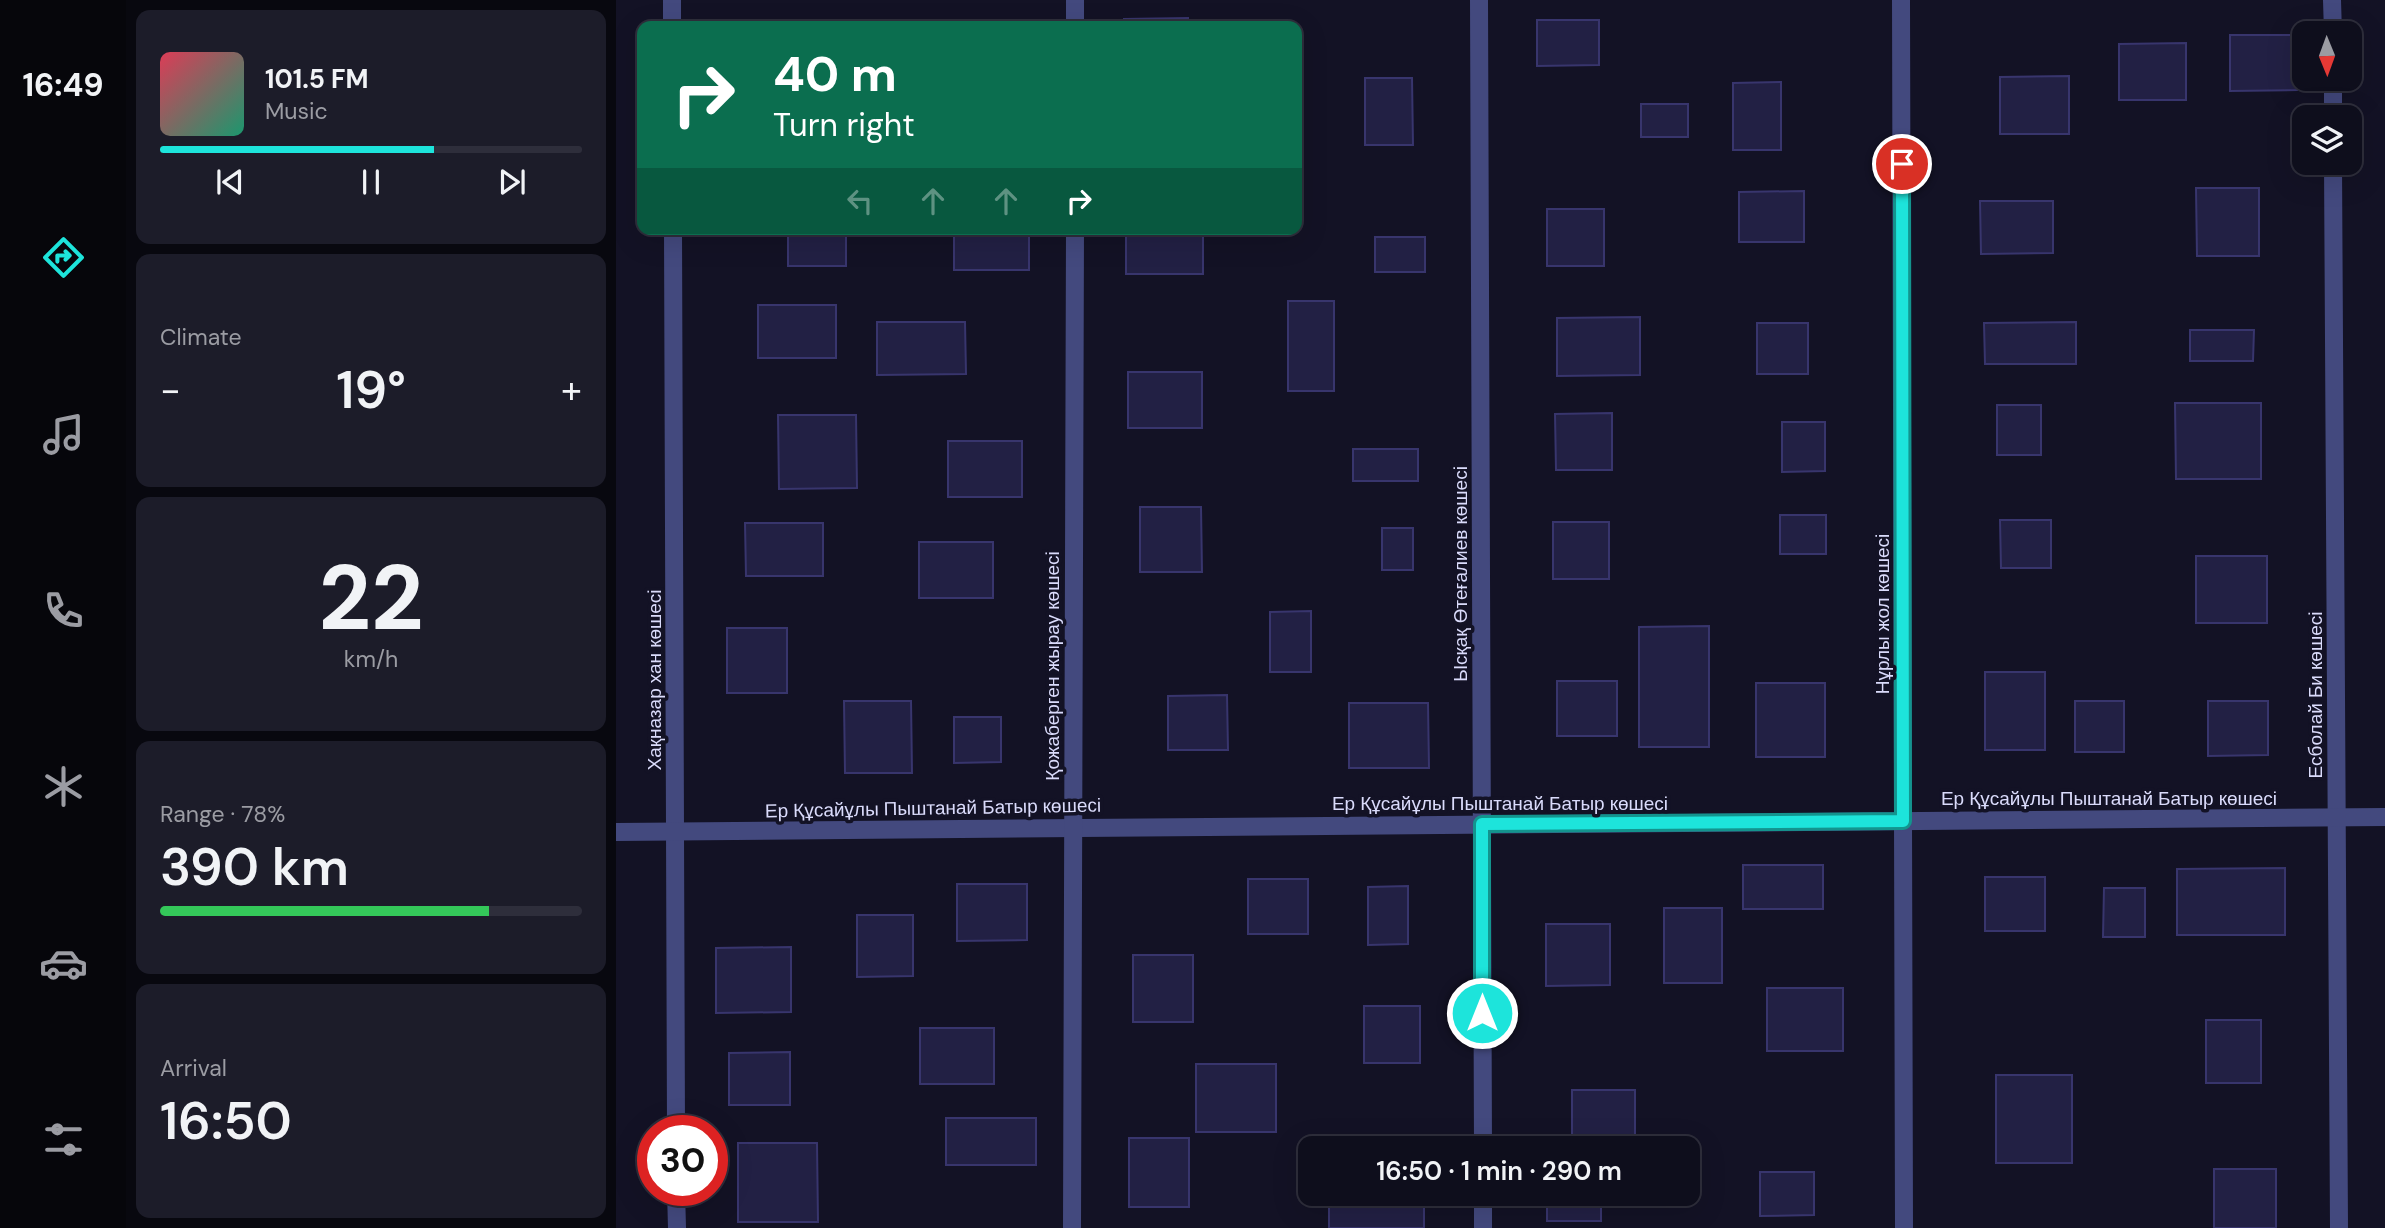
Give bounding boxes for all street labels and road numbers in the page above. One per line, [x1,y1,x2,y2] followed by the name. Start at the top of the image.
[1448,466,1473,682] street label: Ысқақ Өтеғалиев көшесі
[1870,534,1895,694] street label: Нұрлы жол көшесі
[1040,551,1065,781] street label: Қожаберген жырау көшесі
[642,589,667,771] street label: Хақназар хан көшесі
[2303,612,2328,778] street label: Есболай Би көшесі
[1941,786,2277,811] street label: Ер Құсайұлы Пыштанай Батыр көшесі
[1332,791,1668,816] street label: Ер Құсайұлы Пыштанай Батыр көшесі
[765,793,1101,823] street label: Ер Құсайұлы Пыштанай Батыр көшесі

